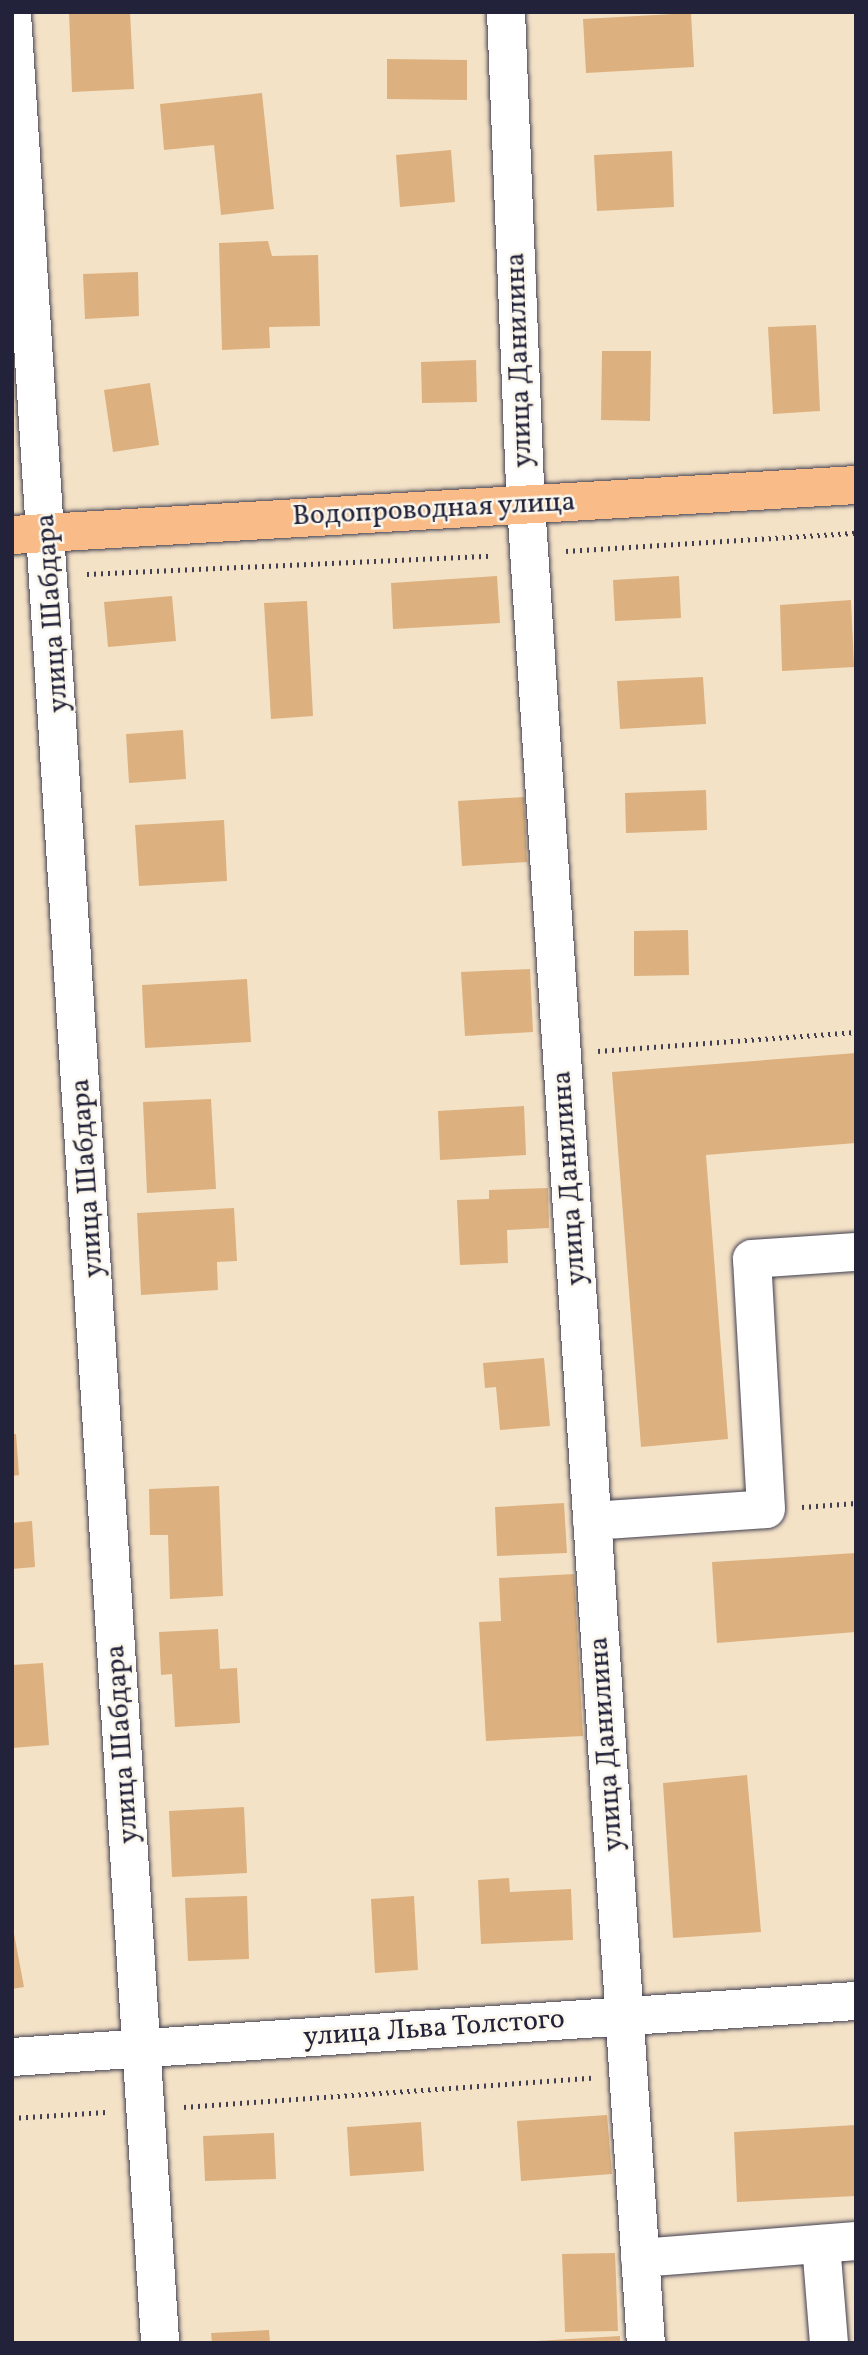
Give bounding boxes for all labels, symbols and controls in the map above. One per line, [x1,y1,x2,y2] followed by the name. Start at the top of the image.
[499,252,541,468] street label: улица Данилина
[291,486,577,534] street label: Водопроводная улица
[29,512,77,714] street label: улица Шабдара
[546,1069,594,1287] street label: улица Данилина
[64,1077,112,1279] street label: улица Шабдара
[583,1635,631,1853] street label: улица Данилина
[99,1643,147,1845] street label: улица Шабдара
[302,2003,566,2055] street label: улица Льва Толстого

